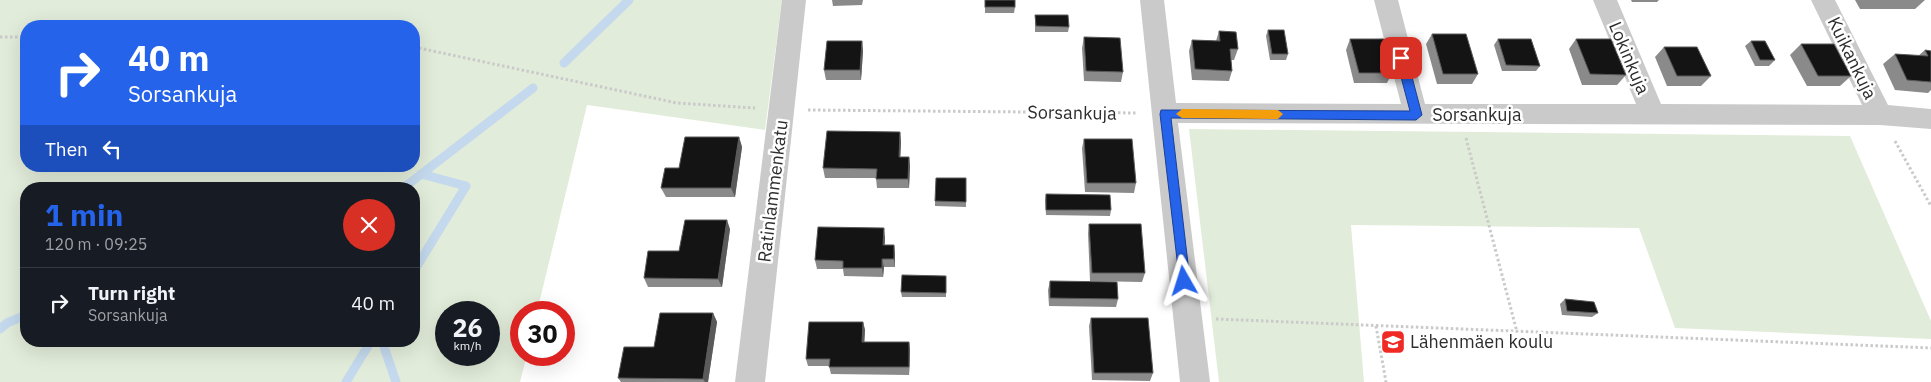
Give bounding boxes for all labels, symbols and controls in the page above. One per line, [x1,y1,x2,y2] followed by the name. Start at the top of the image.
[1823,13,1882,103] street label: Kuikankuja
[1604,18,1655,98] street label: Lokinkuja
[128,35,210,81] text: 40 m
[1380,37,1422,79] pin
[45,40,110,105] icon: right
[1387,44,1415,72] icon: arrive
[128,79,237,108] text: Sorsankuja
[1027,100,1117,125] street label: Sorsankuja
[1432,103,1522,126] street label: Sorsankuja
[752,118,793,264] street label: Ratinlammenkatu
[98,135,126,163] icon: left
[45,137,88,161] text: Then
[45,195,123,234] text: 1 min
[343,199,395,251] button: close
[45,234,147,254] text: 120 m · 09:25
[1157,254,1209,306] position arrow
[88,281,175,305] text: Turn right
[45,289,73,317] icon: right
[351,291,395,315] text: 40 m
[510,301,575,366] speed limit sign: 30
[88,305,167,325] text: Sorsankuja
[452,311,483,344] text: 26
[1380,329,1406,355] school or university icon: Lähenmäen koulu
[1410,330,1553,353] place label: Lähenmäen koulu
[453,338,482,353] text: km/h

